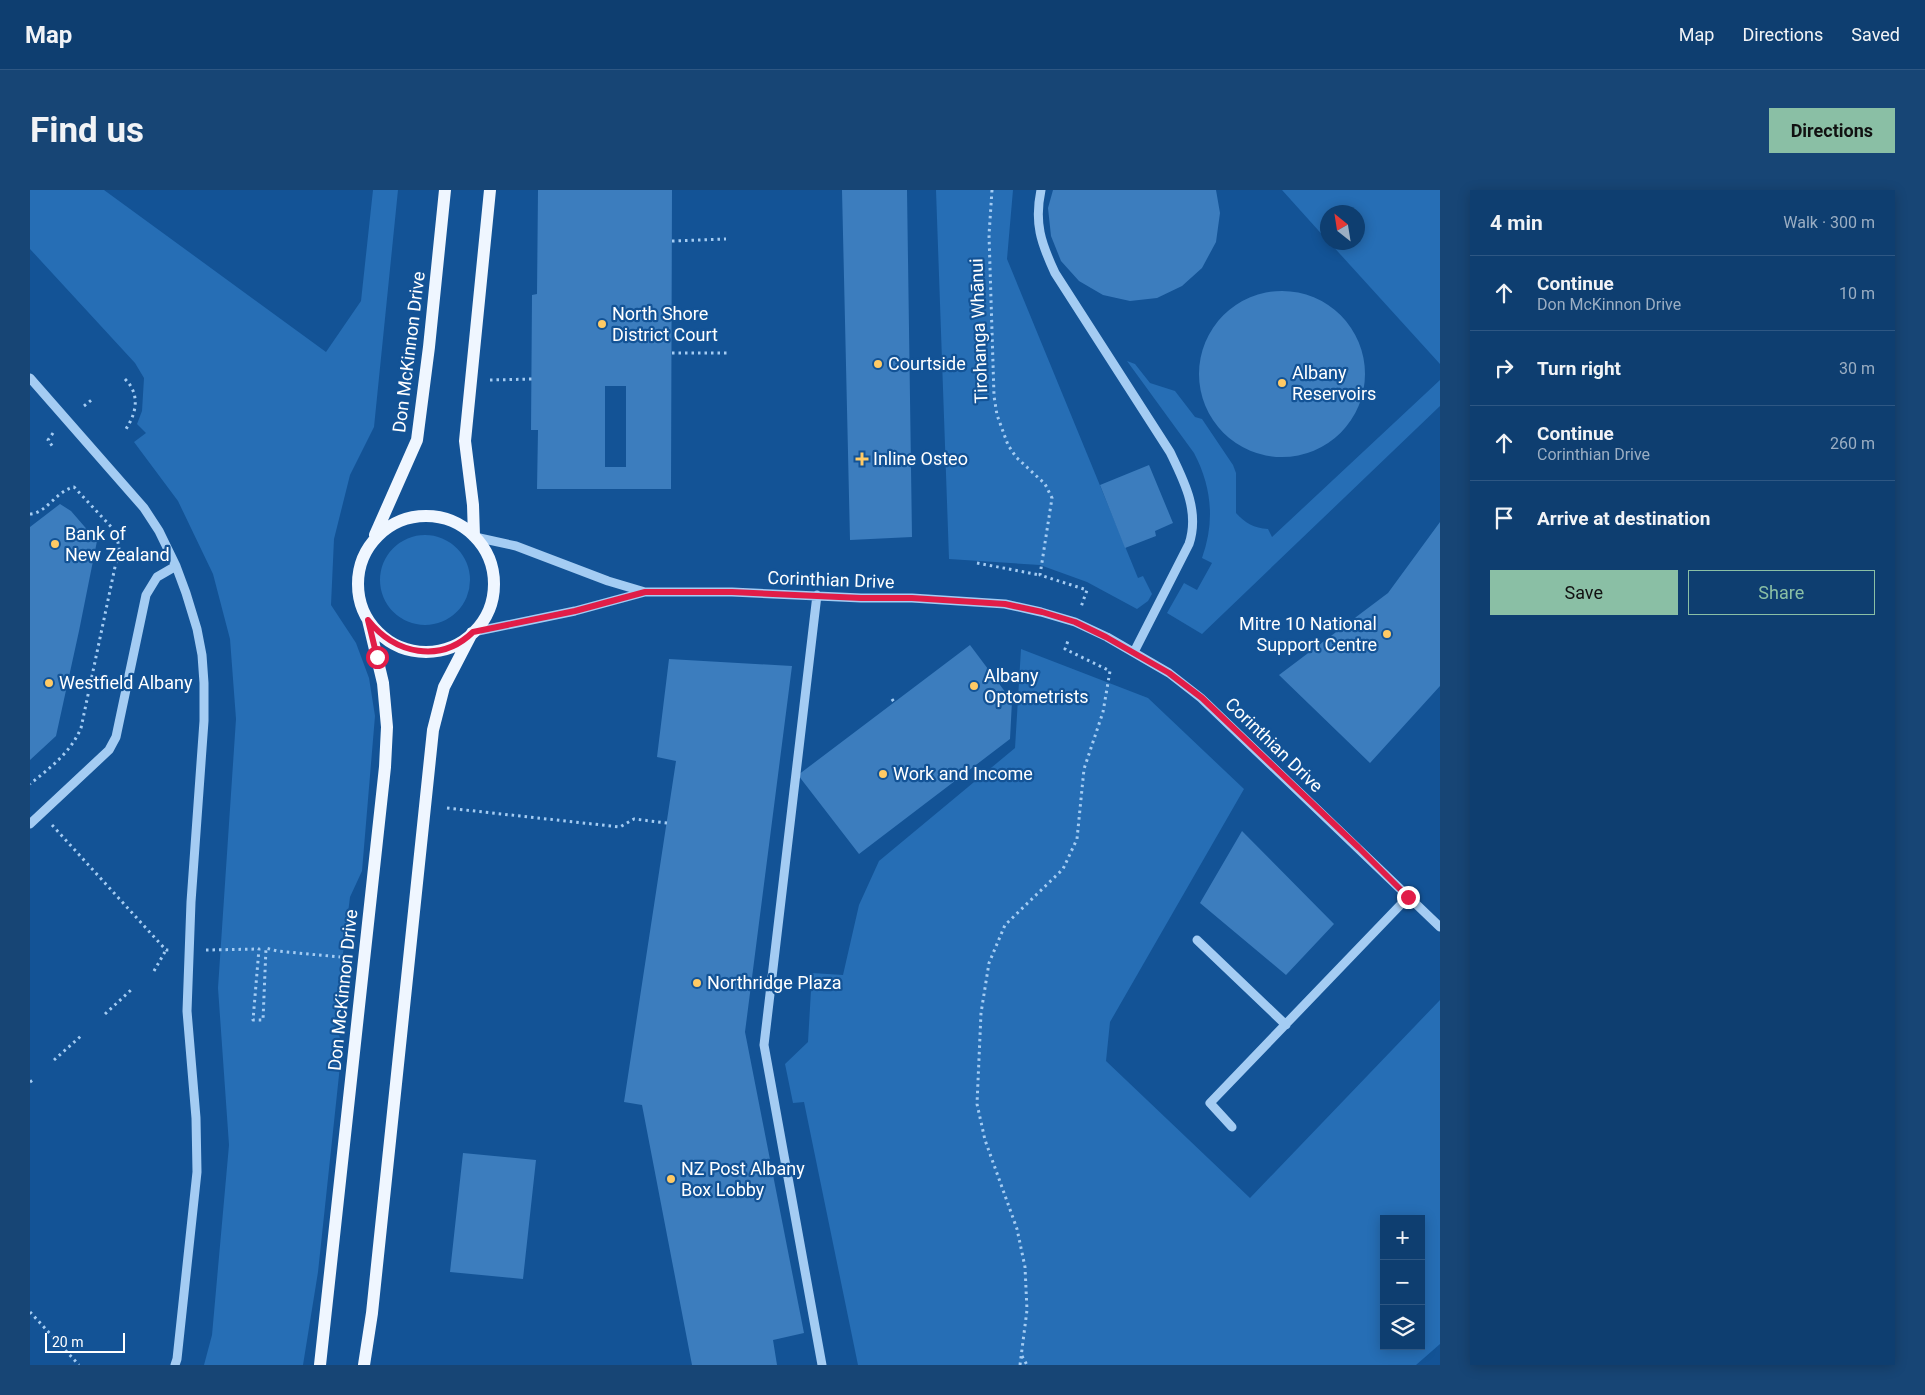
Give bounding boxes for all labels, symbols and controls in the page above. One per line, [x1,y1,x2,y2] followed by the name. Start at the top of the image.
[25,21,72,49] text: Map
[1679,24,1714,45] text: Map
[1742,24,1823,45] text: Directions
[1851,24,1900,45] text: Saved
[1769,108,1895,153] button: Directions
[30,110,144,151] text: Find us
[1320,205,1365,250] north arrow
[1490,211,1543,235] text: 4 min
[1783,213,1875,232] text: Walk · 300 m
[965,258,992,404] street label: Tirohanga Whānui
[388,270,429,434] street label: Don McKinnon Drive
[1537,272,1614,295] text: Continue
[1490,279,1518,307] icon: ahead
[1839,284,1875,303] text: 10 m
[1537,295,1681,314] text: Don McKinnon Drive
[612,303,718,345] place label: North Shore District Court
[596,318,608,330] marker: North Shore District Court
[888,353,966,374] place label: Courtside
[1490,354,1518,382] icon: right
[1537,357,1621,380] text: Turn right
[872,358,884,370] marker: Courtside
[1839,359,1875,378] text: 30 m
[1292,362,1376,404] place label: Albany Reservoirs
[1276,377,1288,389] marker: Albany Reservoirs
[1537,422,1614,445] text: Continue
[1490,429,1518,457] icon: ahead
[1830,434,1875,453] text: 260 m
[1537,445,1650,464] text: Corinthian Drive
[873,448,968,469] place label: Inline Osteo
[855,452,869,466] marker: Inline Osteo
[1490,504,1518,532] icon: arrive
[1537,507,1710,530] text: Arrive at destination
[65,523,170,565] place label: Bank of New Zealand
[49,538,61,550] marker: Bank of New Zealand
[767,567,895,592] street label: Corinthian Drive
[1490,570,1678,615] button: Save
[1688,570,1875,615] button: Share
[1239,613,1377,655] place label: Mitre 10 National Support Centre
[1381,628,1393,640] marker: Mitre 10 National Support Centre
[366,646,389,669] route start
[984,665,1089,707] place label: Albany Optometrists
[59,672,193,693] place label: Westfield Albany
[43,677,55,689] marker: Westfield Albany
[968,680,980,692] marker: Albany Optometrists
[1221,693,1327,796] street label: Corinthian Drive
[893,763,1033,784] place label: Work and Income
[877,768,889,780] marker: Work and Income
[1397,886,1420,909] route end
[324,908,361,1072] street label: Don McKinnon Drive
[707,972,841,993] place label: Northridge Plaza
[691,977,703,989] marker: Northridge Plaza
[681,1158,805,1200] place label: NZ Post Albany Box Lobby
[665,1173,677,1185] marker: NZ Post Albany Box Lobby
[1380,1215,1425,1350] map controls
[1380,1215,1425,1260] button: +
[1380,1260,1425,1305] button: −
[1380,1305,1425,1350] button: layers
[45,1330,125,1353] scale bar
[52,1334,84,1350] text: 20 m

